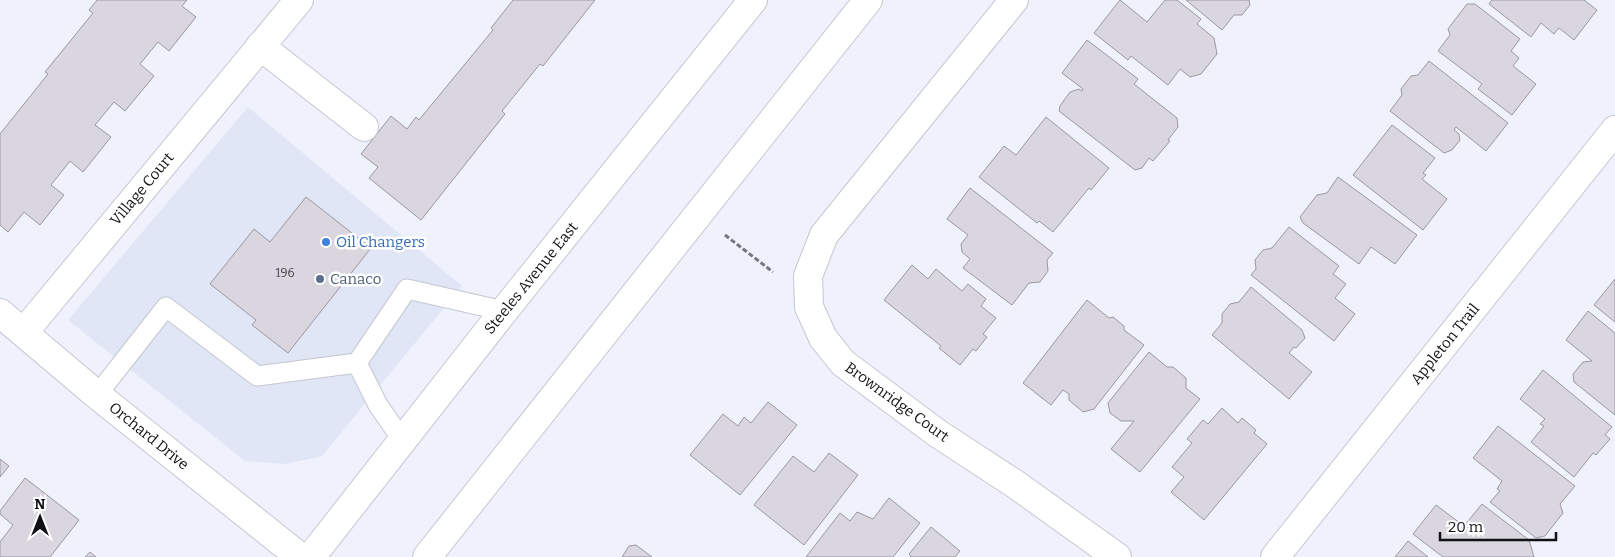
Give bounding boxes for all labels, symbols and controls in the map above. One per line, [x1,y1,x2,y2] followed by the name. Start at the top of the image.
[106,149,178,229] street label: Village Court
[480,218,582,338] street label: Steeles Avenue East
[336,233,425,251] place label: Oil Changers
[320,236,332,248] marker: Oil Changers
[276,266,294,280] house number: 196
[330,270,381,288] place label: Canaco
[314,273,326,285] marker: Canaco
[1407,300,1483,388] street label: Appleton Trail
[842,358,953,446] street label: Brownridge Court
[106,398,192,474] street label: Orchard Drive
[15,492,65,542] north arrow
[35,496,46,513] text: N
[1440,510,1556,542] scale bar
[1448,518,1484,536] text: 20 m

